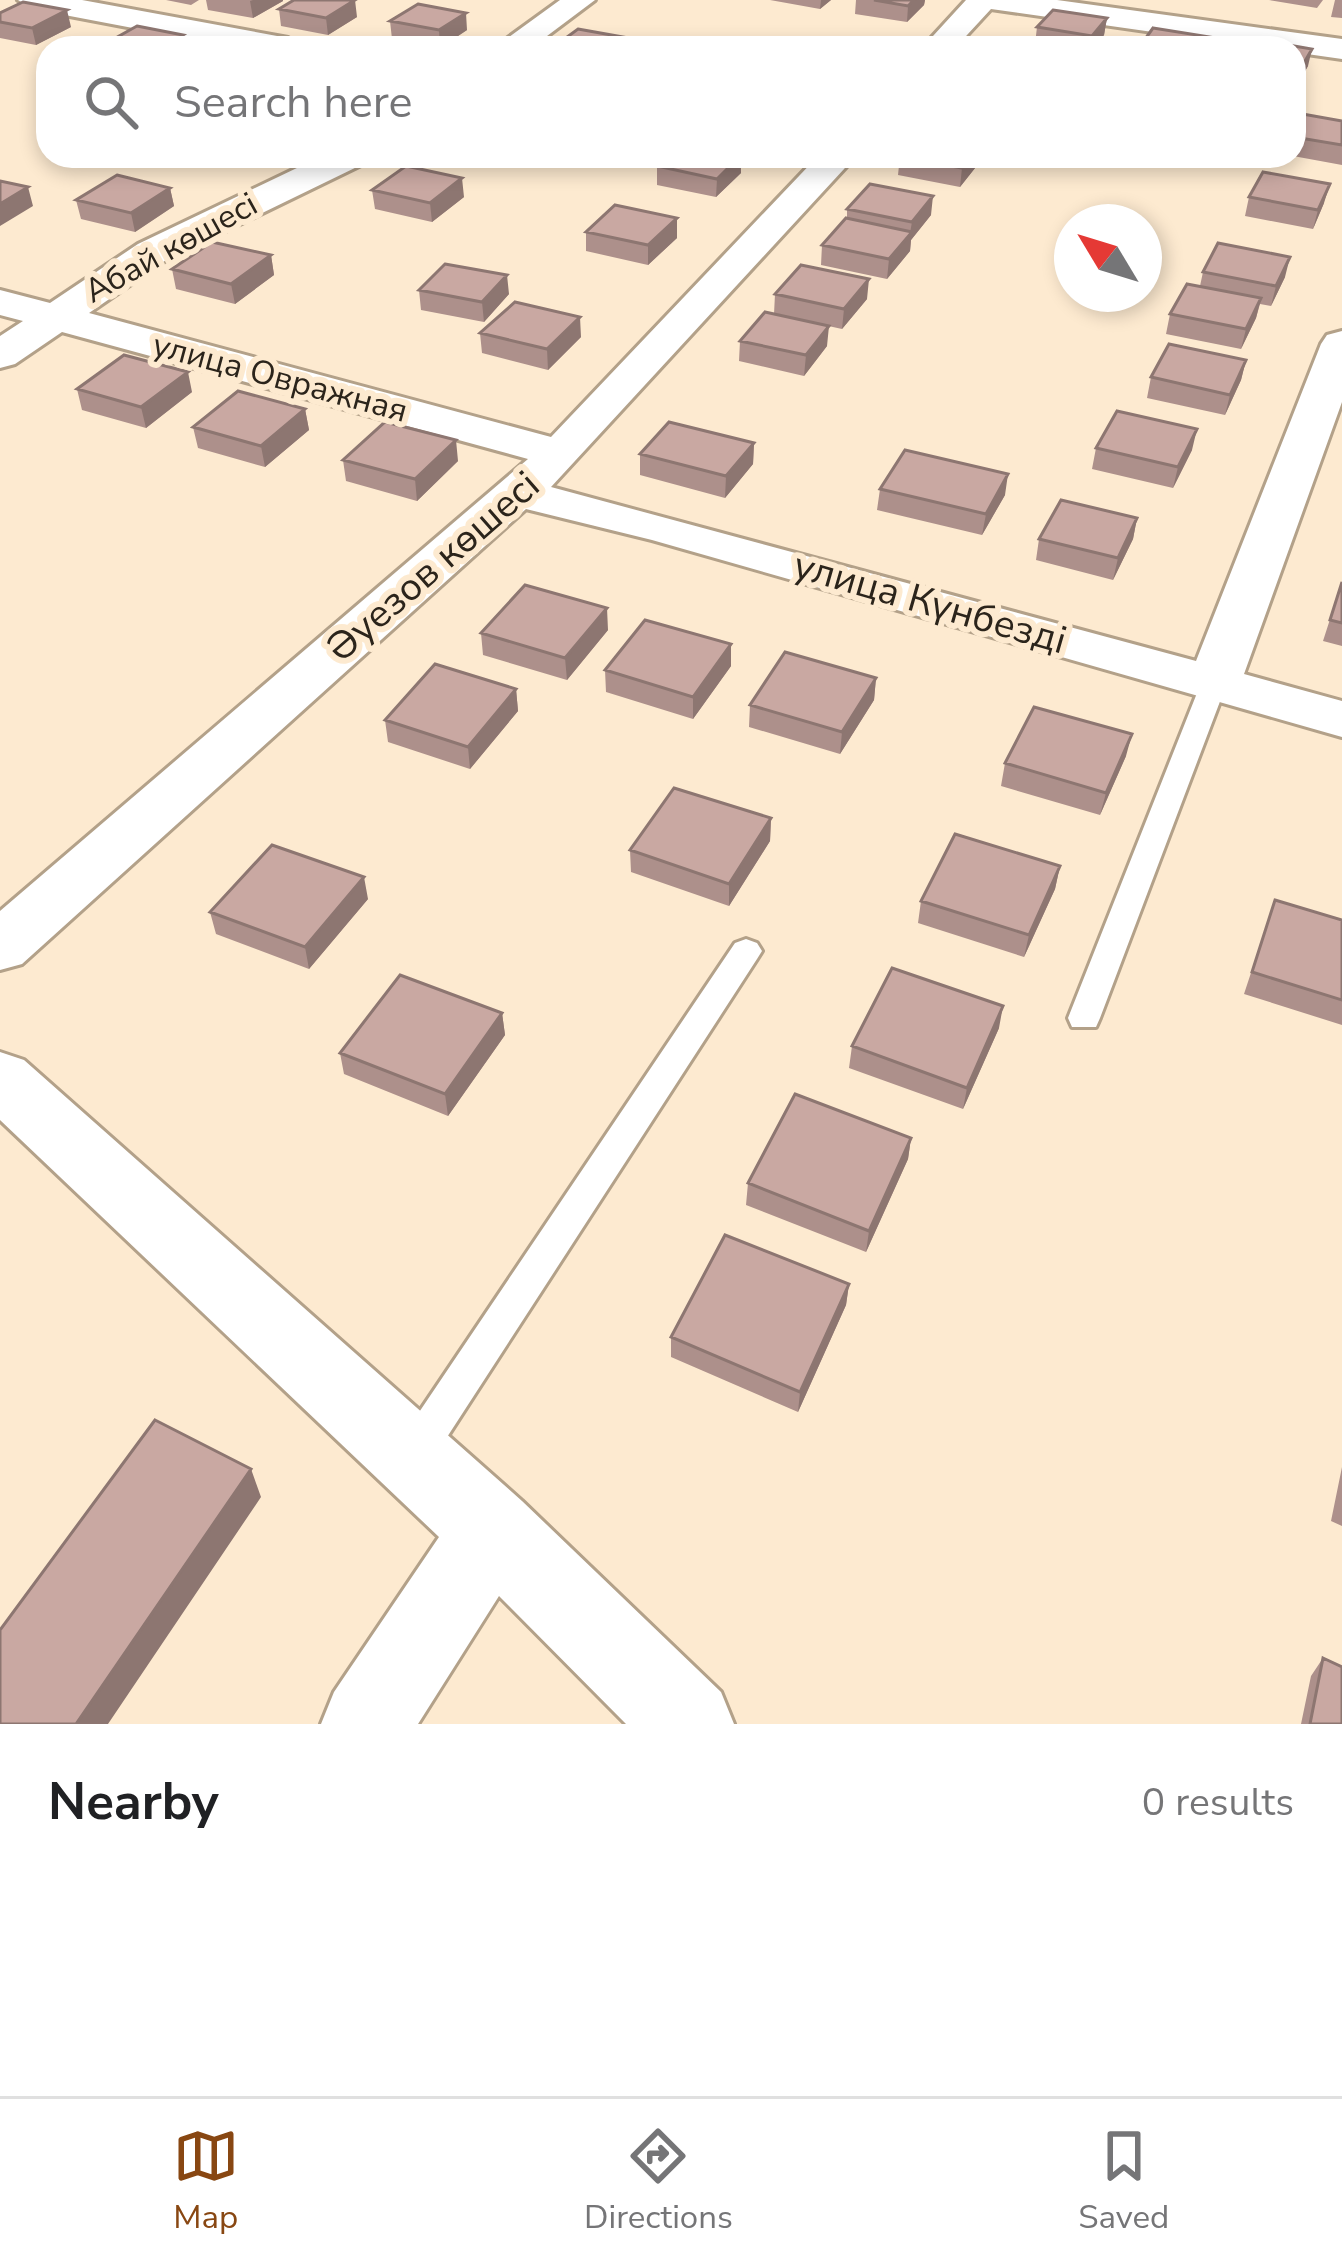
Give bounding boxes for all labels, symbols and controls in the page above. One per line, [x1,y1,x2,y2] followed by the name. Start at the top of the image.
[36,36,1306,168] search box
[78,69,144,135] icon: search
[174,72,413,133] text: Search here
[76,182,266,314] street label: Абай көшесі
[1054,204,1162,312] north arrow
[148,322,412,434] street label: улица Овражная
[315,459,551,675] street label: Әуезов көшесі
[787,539,1073,667] street label: улица Күнбезді
[48,1767,219,1837] text: Nearby
[1142,1776,1294,1829] text: 0 results
[173,2123,239,2240] tab: Map
[584,2123,733,2240] tab: Directions
[1078,2123,1169,2240] tab: Saved

